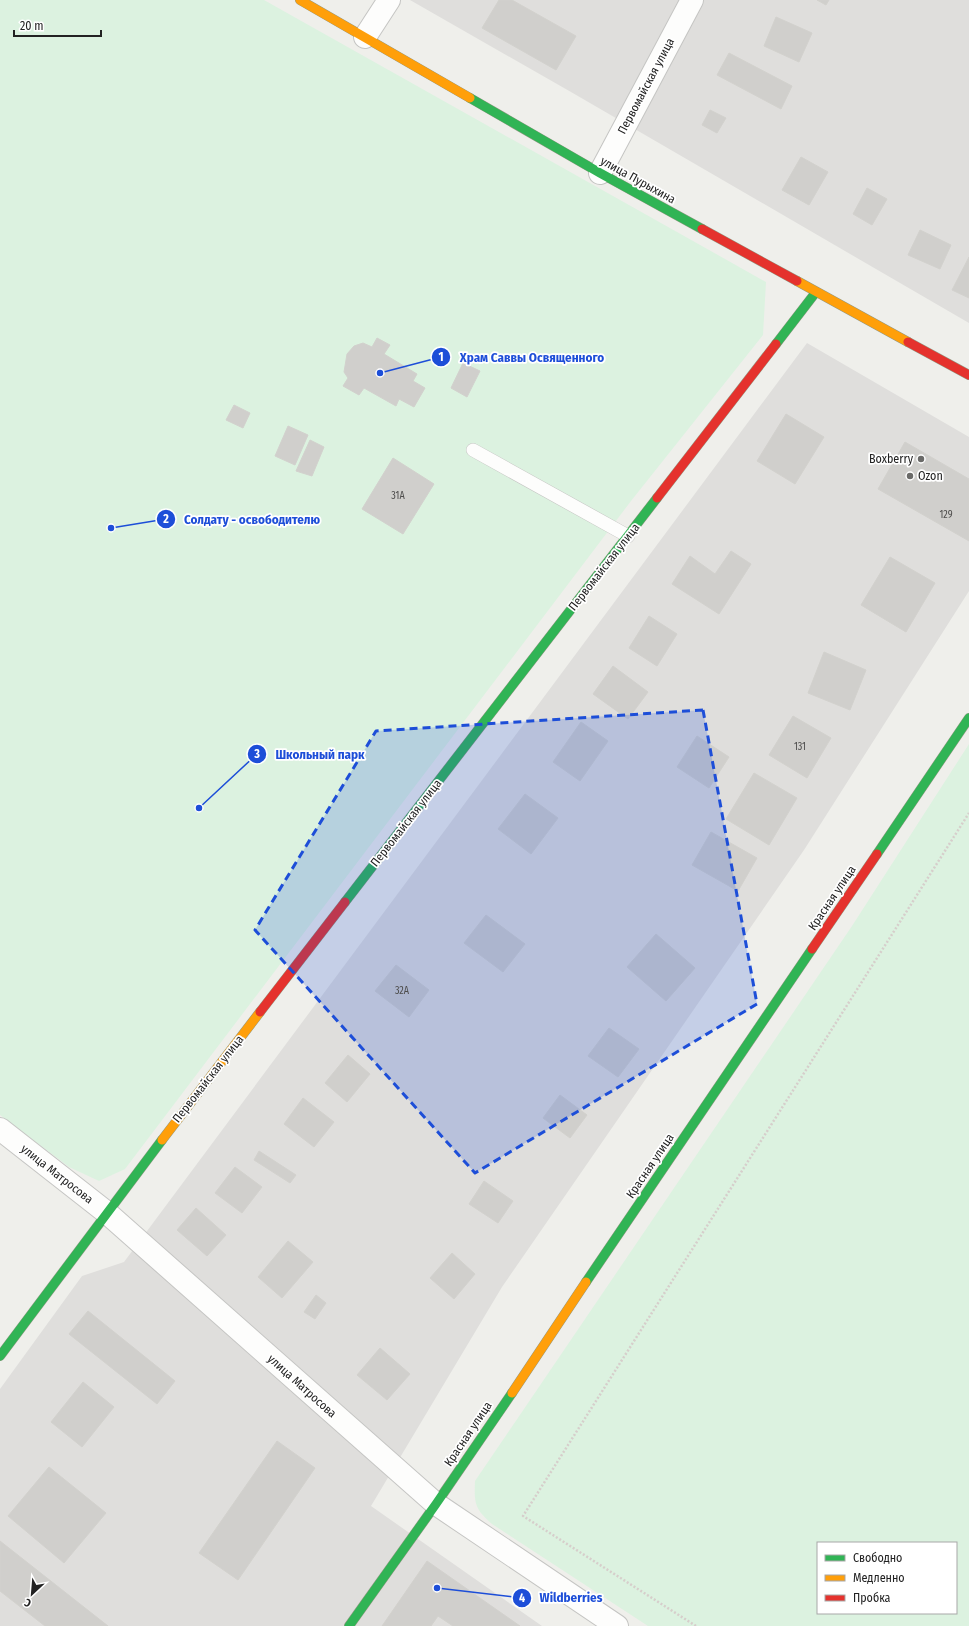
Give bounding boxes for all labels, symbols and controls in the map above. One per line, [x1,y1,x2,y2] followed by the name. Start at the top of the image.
[14,12,101,38] scale bar
[20,19,44,33] text: 20 m
[615,35,677,136] street label: Первомайская улица
[598,154,678,206] street label: улица Пурыхина
[431,345,612,370] callout: Храм Саввы Освященного
[438,350,444,364] text: 1
[459,350,604,365] text: Храм Саввы Освященного
[869,452,914,466] place label: Boxberry
[916,454,926,464] marker: Boxberry
[918,469,943,483] place label: Ozon
[905,471,915,481] marker: Ozon
[391,490,405,502] house number: 31А
[156,507,328,532] callout: Солдату - освободителю
[939,509,953,521] house number: 129
[162,512,169,526] text: 2
[184,512,320,527] text: Солдату - освободителю
[566,521,642,613] street label: Первомайская улица
[247,741,373,766] callout: Школьный парк
[794,741,806,753] house number: 131
[253,747,260,761] text: 3
[275,747,365,762] text: Школьный парк
[368,777,444,869] street label: Первомайская улица
[805,863,859,933] street label: Красная улица
[395,985,410,997] house number: 32А
[170,1033,246,1125] street label: Первомайская улица
[623,1131,677,1201] street label: Красная улица
[18,1142,96,1207] street label: улица Матросова
[265,1351,339,1421] street label: улица Матросова
[441,1399,495,1469] street label: Красная улица
[817,1542,957,1614] legend
[853,1551,902,1565] text: Свободно
[853,1571,905,1585] text: Медленно
[12,1574,52,1614] north arrow
[512,1585,611,1610] callout: Wildberries
[540,1590,603,1605] text: Wildberries
[519,1591,525,1605] text: 4
[853,1591,891,1605] text: Пробка
[22,1595,33,1610] text: С

